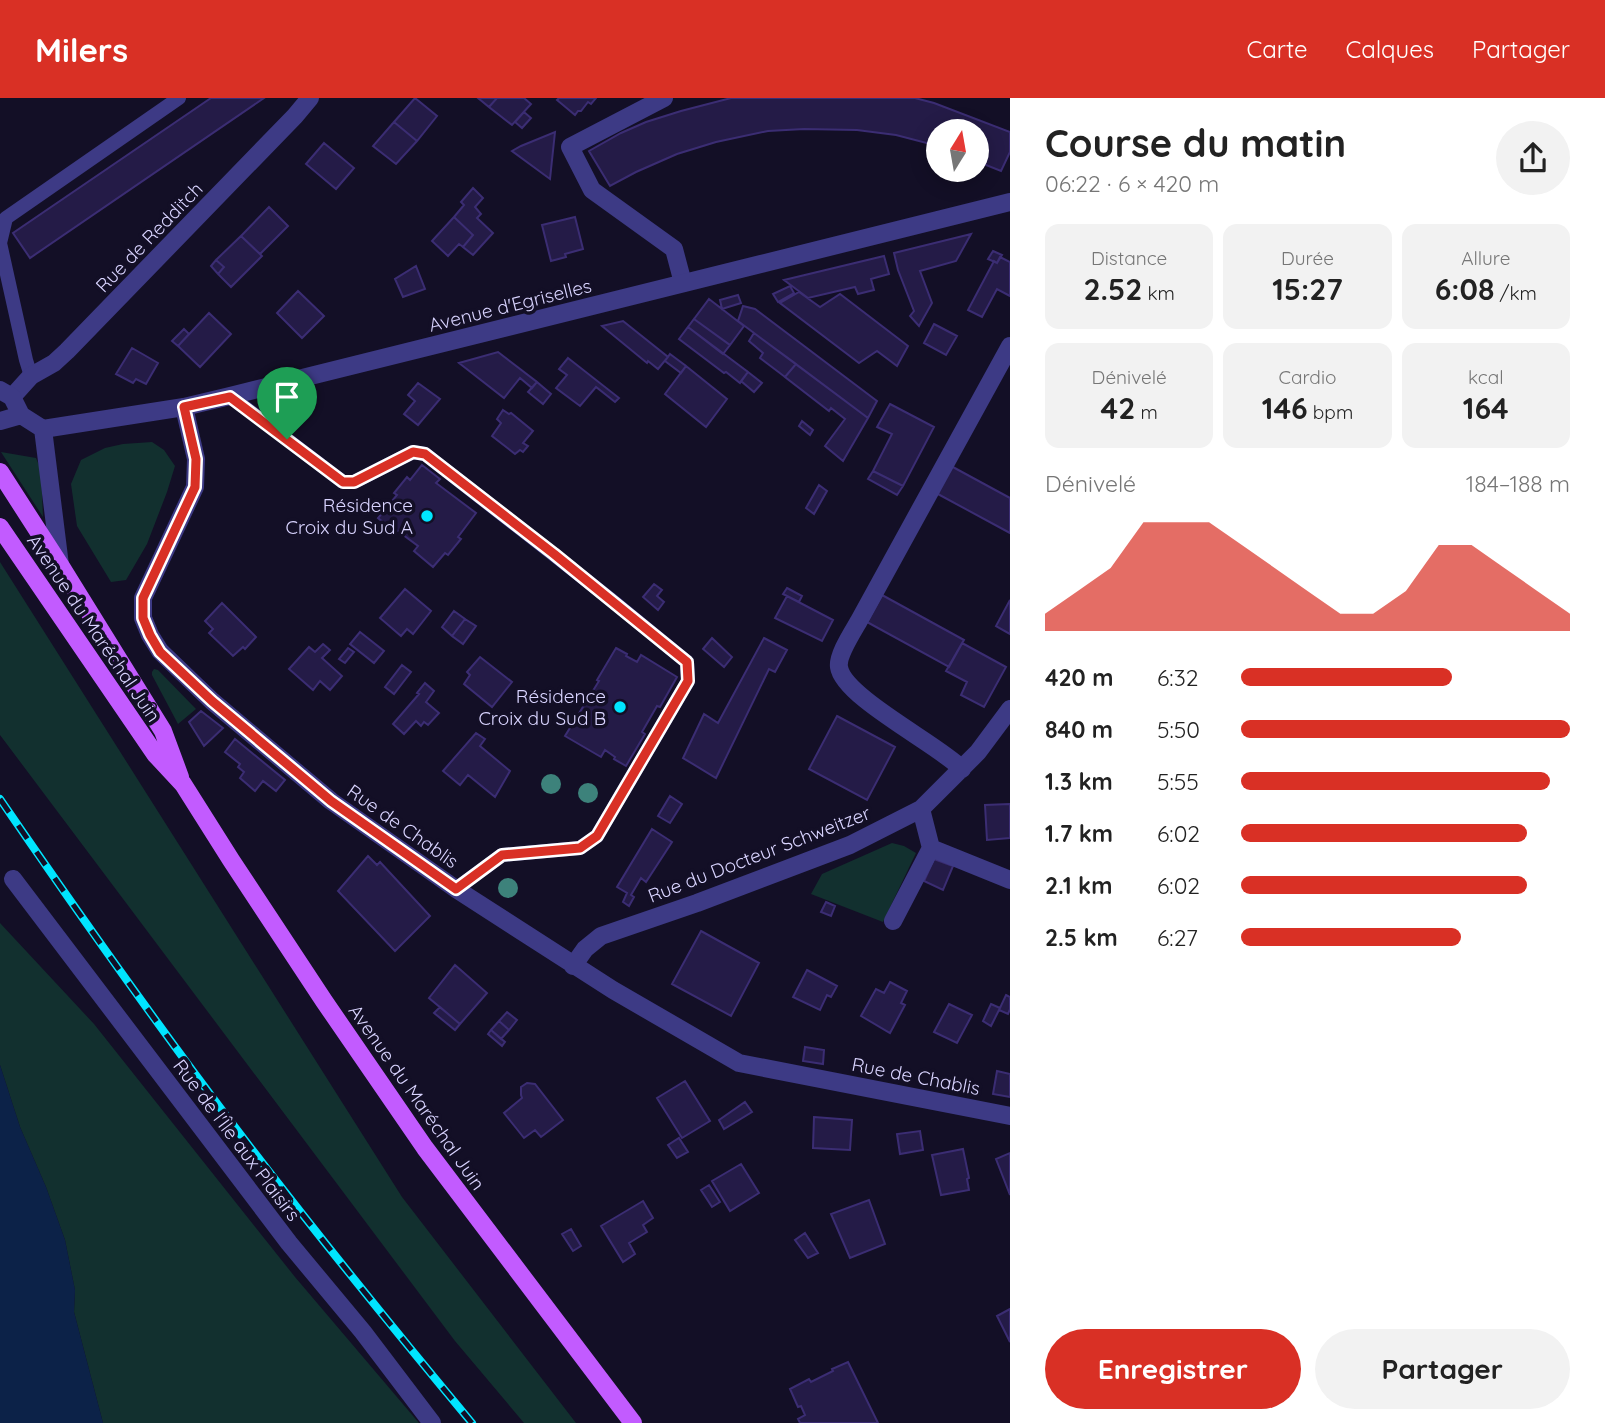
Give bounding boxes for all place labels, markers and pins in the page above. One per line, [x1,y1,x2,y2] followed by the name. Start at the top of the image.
[257,367,317,439] pin
[285,493,413,539] place label: Résidence Croix du Sud A
[419,508,435,524] marker: Résidence Croix du Sud A
[478,684,606,730] place label: Résidence Croix du Sud B
[612,699,628,715] marker: Résidence Croix du Sud B

